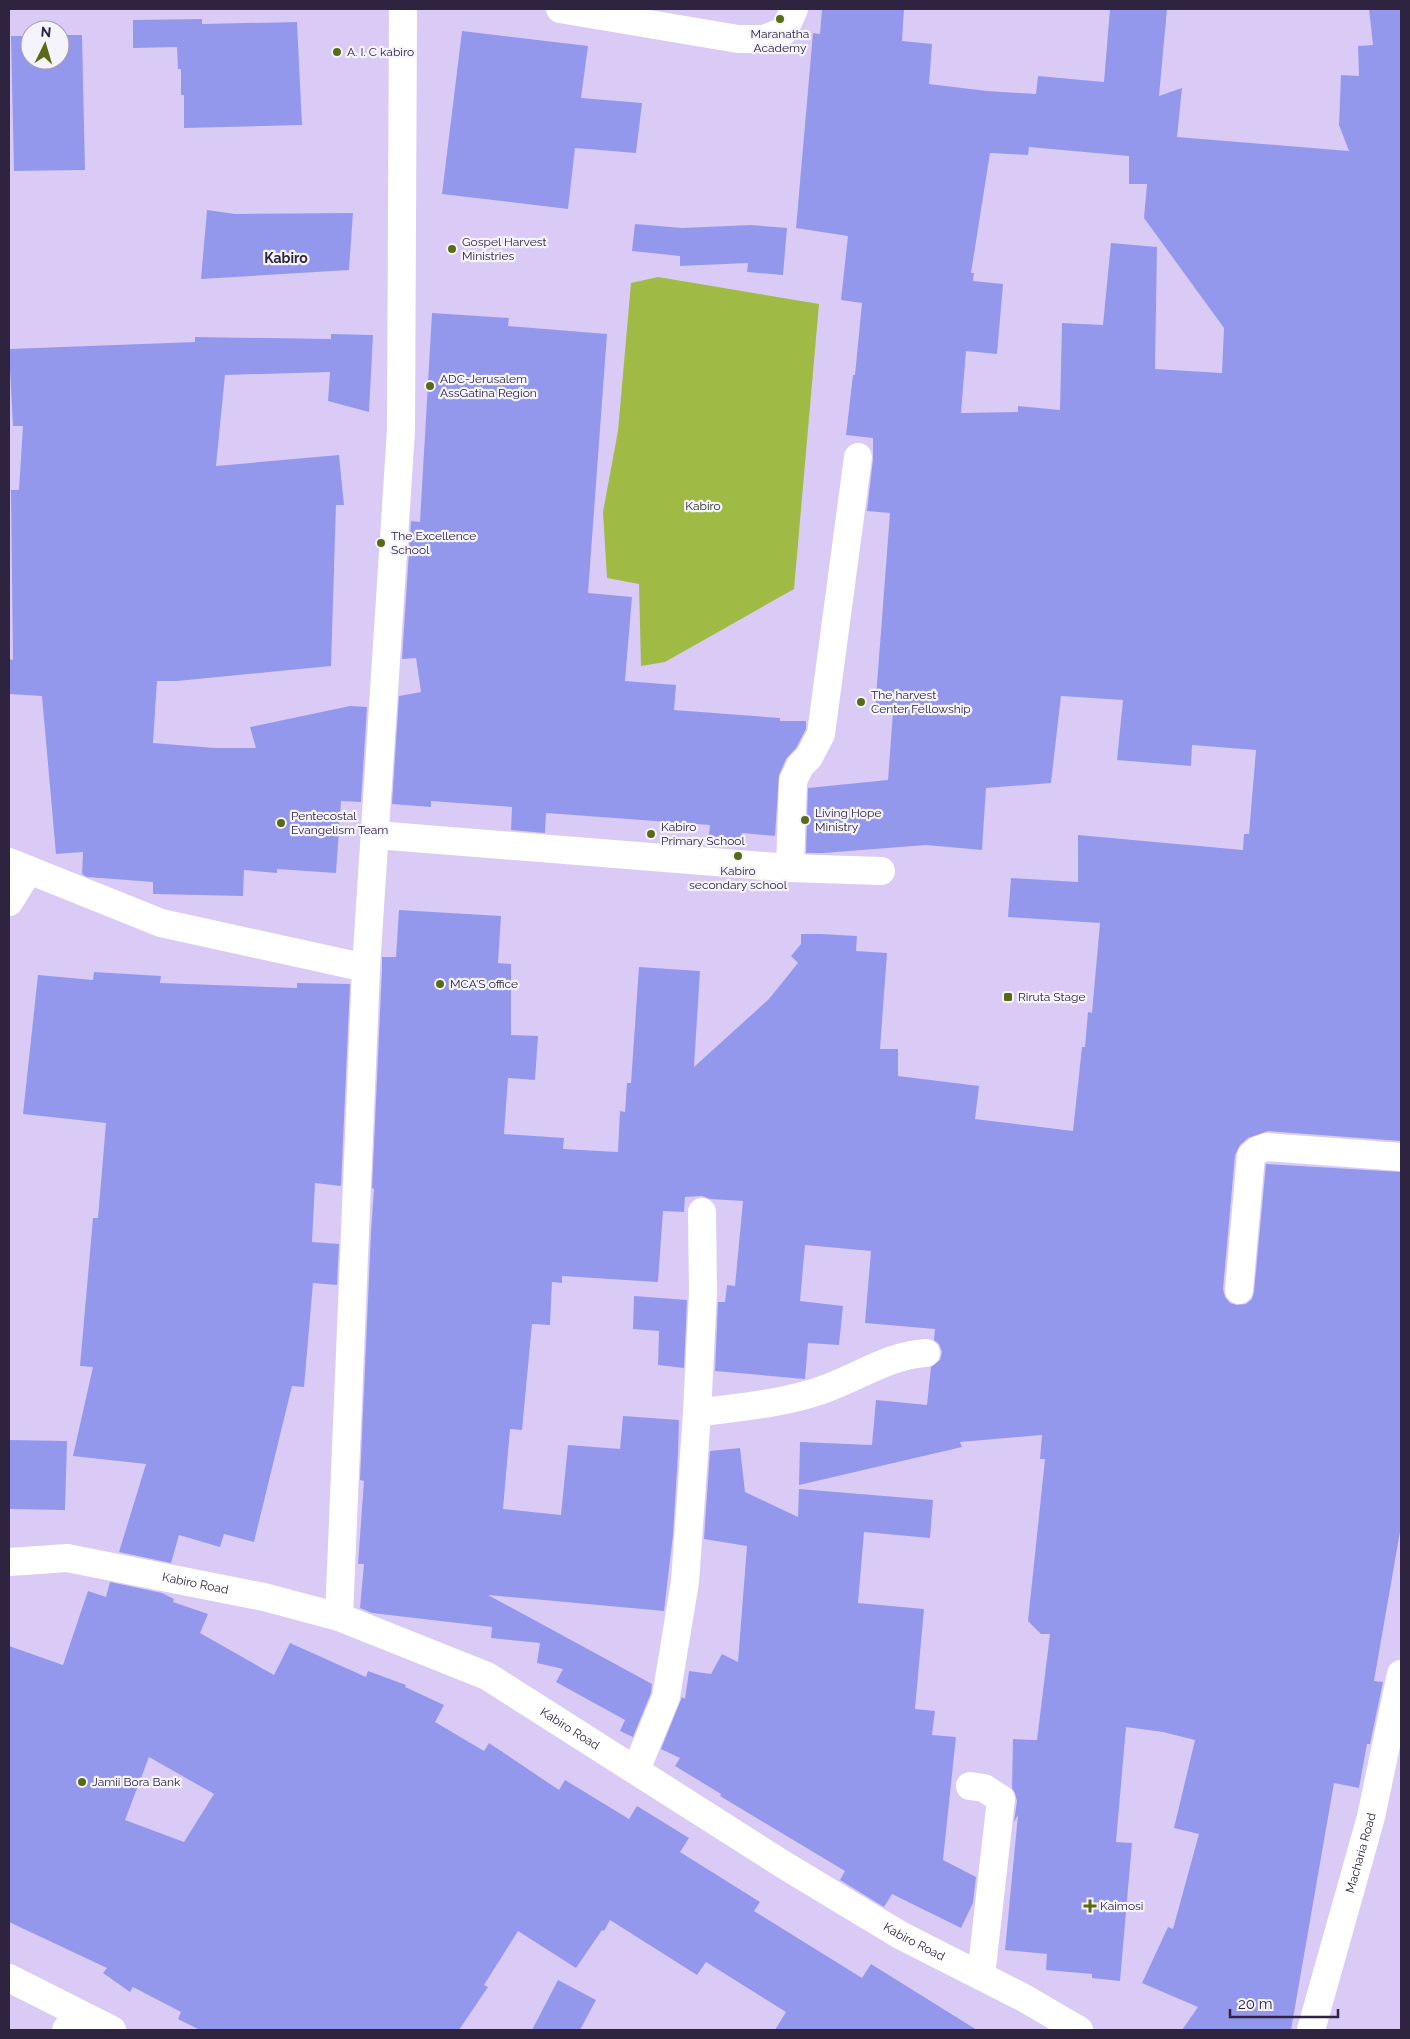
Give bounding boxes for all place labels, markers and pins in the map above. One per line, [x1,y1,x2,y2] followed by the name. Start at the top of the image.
[774,13,786,25] marker: Maranatha Academy
[751,27,809,55] place label: Maranatha Academy
[347,45,414,59] place label: A. I. C kabiro
[331,46,343,58] marker: A. I. C kabiro
[462,235,547,263] place label: Gospel Harvest Ministries
[446,243,458,255] marker: Gospel Harvest Ministries
[440,372,537,400] place label: ADC-Jerusalem AssGatina Region
[424,380,436,392] marker: ADC-Jerusalem AssGatina Region
[391,529,476,557] place label: The Excellence School
[375,537,387,549] marker: The Excellence School
[871,688,971,716] place label: The harvest Center Fellowship
[855,696,867,708] marker: The harvest Center Fellowship
[815,806,881,834] place label: Living Hope Ministry
[291,809,388,837] place label: Pentecostal Evangelism Team
[799,814,811,826] marker: Living Hope Ministry
[275,817,287,829] marker: Pentecostal Evangelism Team
[661,820,745,848] place label: Kabiro Primary School
[645,828,657,840] marker: Kabiro Primary School
[732,850,744,862] marker: Kabiro secondary school
[689,864,788,892] place label: Kabiro secondary school
[450,977,518,991] place label: MCA'S office
[434,978,446,990] marker: MCA'S office
[1018,990,1086,1004] place label: Riruta Stage
[1002,991,1014,1003] marker: Riruta Stage
[92,1775,181,1789] place label: Jamii Bora Bank
[76,1776,88,1788] marker: Jamii Bora Bank
[1100,1899,1143,1913] place label: Kaimosi
[1084,1900,1096,1912] marker: Kaimosi

